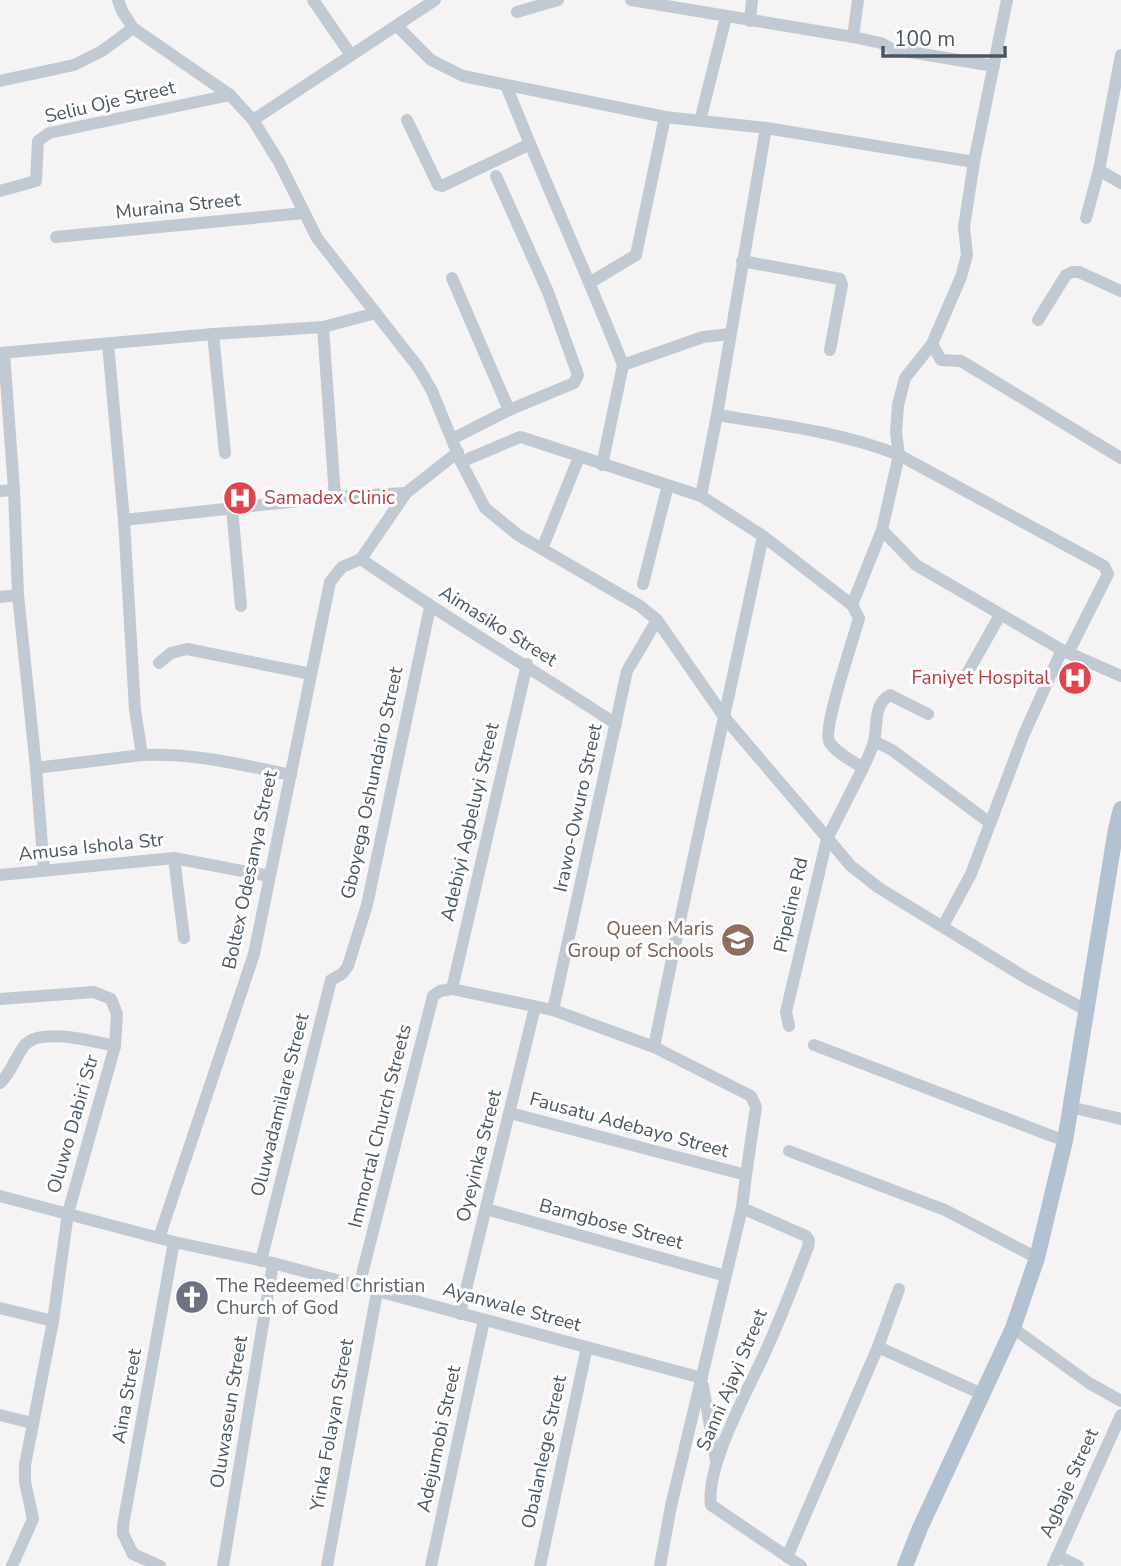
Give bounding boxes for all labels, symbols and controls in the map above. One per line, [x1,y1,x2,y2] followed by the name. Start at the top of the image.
[883,14,1006,58] scale bar
[894,25,955,53] text: 100 m
[42,74,178,130] street label: Seliu Oje Street
[114,186,242,225] street label: Muraina Street
[221,479,259,517] hospital icon: Samadex Clinic
[264,485,395,511] place label: Samadex Clinic
[434,579,562,673] street label: Aimasiko Street
[1056,659,1094,697] hospital icon: Faniyet Hospital
[335,664,409,901] street label: Gboyega Oshundairo Street
[911,665,1050,691] place label: Faniyet Hospital
[435,720,506,924] street label: Adebiyi Agbeluyi Street
[547,721,609,895] street label: Irawo-Owuro Street
[216,768,284,972] street label: Boltex Odesanya Street
[17,826,165,868] street label: Amusa Ishola Str
[767,855,815,955] street label: Pipeline Rd
[568,916,714,964] place label: Queen Maris Group of Schools
[719,921,757,959] school or university icon: Queen Maris Group of Schools
[245,1010,315,1199] street label: Oluwadamilare Street
[342,1022,418,1230] street label: Immortal Church Streets
[41,1052,105,1196] street label: Oluwo Dabiri Str
[527,1086,732,1164] street label: Fausatu Adebayo Street
[450,1087,508,1225] street label: Oyeyinka Street
[536,1192,686,1256] street label: Bamgbose Street
[216,1273,425,1321] place label: The Redeemed Christian Church of God
[440,1276,584,1338] street label: Ayanwale Street
[173,1278,211,1316] church icon: The Redeemed Christian Church of God
[690,1305,774,1455] street label: Sanni Ajayi Street
[204,1334,254,1490] street label: Oluwaseun Street
[304,1337,360,1514] street label: Yinka Folayan Street
[106,1346,148,1445] street label: Aina Street
[411,1363,467,1515] street label: Adejumobi Street
[515,1373,573,1531] street label: Obalanlege Street
[1033,1424,1105,1542] street label: Agbaje Street

